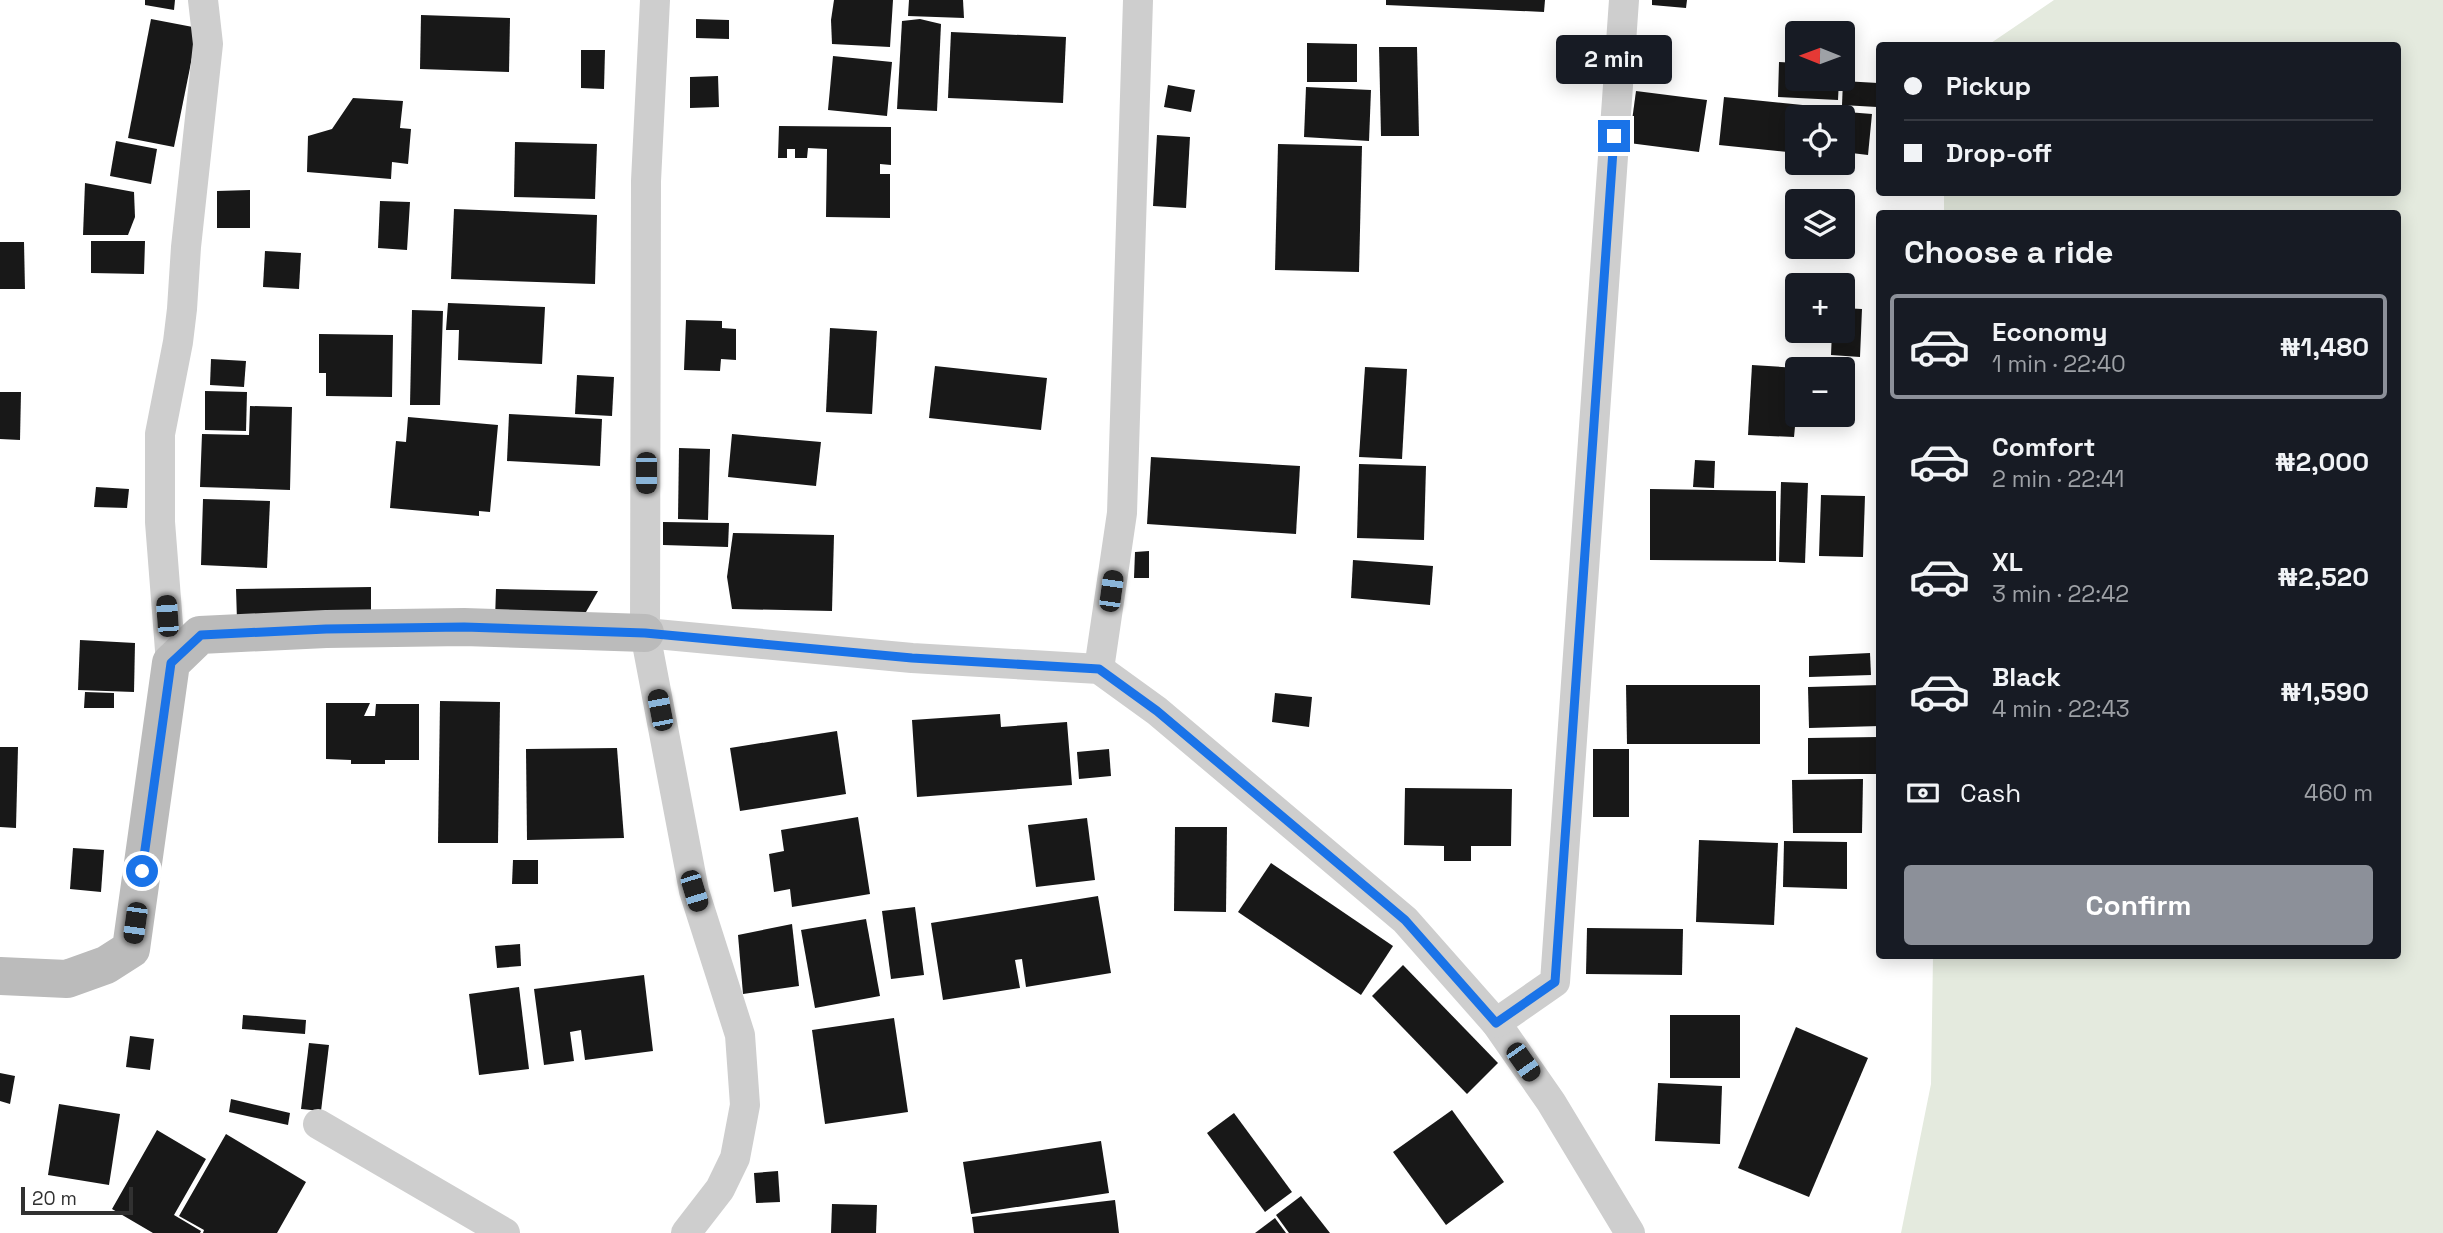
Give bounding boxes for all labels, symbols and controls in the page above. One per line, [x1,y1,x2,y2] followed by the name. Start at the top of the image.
[1785,21,1855,91] north arrow
[1785,21,1855,427] map controls
[1556,34,1672,83] callout: 2 min
[1584,44,1644,74] text: 2 min
[1946,69,2031,103] text: Pickup
[1785,105,1855,175] button: locate
[1598,120,1630,152] route end
[1946,136,2052,170] text: Drop-off
[1785,189,1855,259] button: layers
[1904,232,2114,272] text: Choose a ride
[1785,273,1855,343] button: +
[1908,315,1971,378] icon: car
[1992,315,2108,349] text: Economy
[2280,330,2369,364] text: ₦1,480
[1992,349,2126,379] text: 1 min · 22:40
[1785,357,1855,427] button: −
[1908,430,1971,493] icon: car
[1992,430,2095,464] text: Comfort
[2275,445,2369,479] text: ₦2,000
[636,452,657,494] car
[1992,464,2124,494] text: 2 min · 22:41
[1908,545,1971,608] icon: car
[1992,545,2023,579] text: XL
[2277,560,2369,594] text: ₦2,520
[1098,569,1125,613] car
[1992,579,2129,609] text: 3 min · 22:42
[156,594,179,638] car
[1908,660,1971,723] icon: car
[1992,660,2061,694] text: Black
[2280,675,2369,709] text: ₦1,590
[646,687,675,733] car
[1992,694,2130,724] text: 4 min · 22:43
[1904,774,1942,812] icon: cash
[1960,776,2021,810] text: Cash
[2304,778,2373,808] text: 460 m
[126,855,158,887] route start
[1904,865,2373,945] button: Confirm
[678,868,711,914] car
[122,901,149,945] car
[1503,1039,1544,1085] car
[21,1184,133,1216] scale bar
[32,1186,77,1211] text: 20 m

